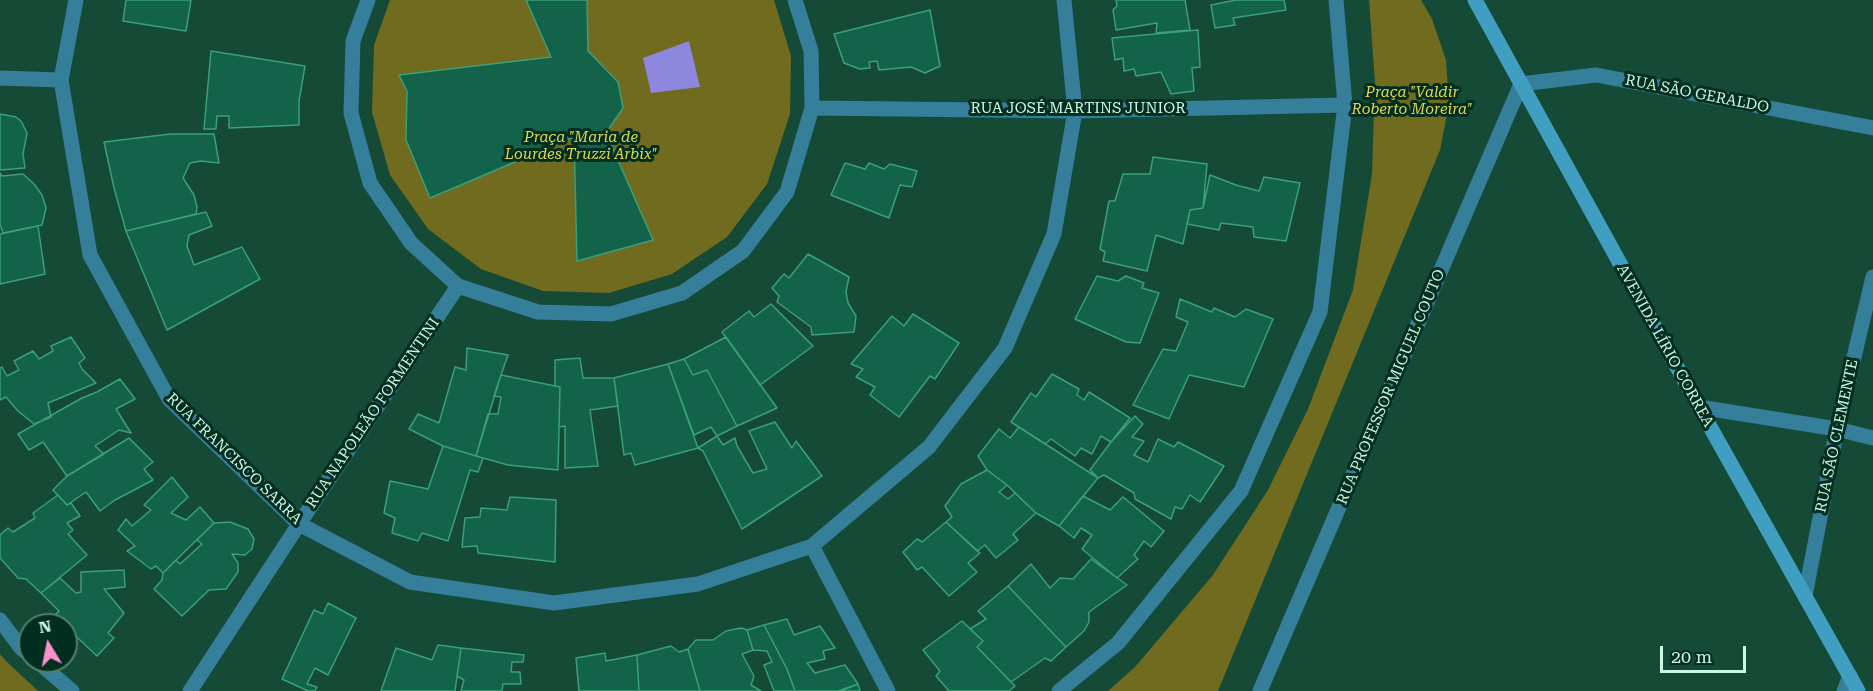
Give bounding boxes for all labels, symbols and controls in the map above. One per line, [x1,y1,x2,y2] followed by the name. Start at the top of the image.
[1624,71,1770,117] street label: RUA SÃO GERALDO
[1351,84,1473,119] park label: Praça "Valdir Roberto Moreira"
[970,100,1186,118] street label: RUA JOSÉ MARTINS JUNIOR
[505,129,657,164] park label: Praça "Maria de Lourdes Truzzi Arbix"
[1613,262,1717,430] street label: AVENIDA LÍRIO CORREA
[1333,267,1449,507] street label: RUA PROFESSOR MIGUEL COUTO
[303,315,443,511] street label: RUA NAPOLEÃO FORMENTINI
[1812,358,1862,514] street label: RUA SÃO CLEMENTE
[163,390,305,528] street label: RUA FRANCISCO SARRA
[18,613,78,673] north arrow
[37,616,53,637] text: N
[1663,634,1748,672] scale bar
[1671,646,1712,667] text: 20 m

